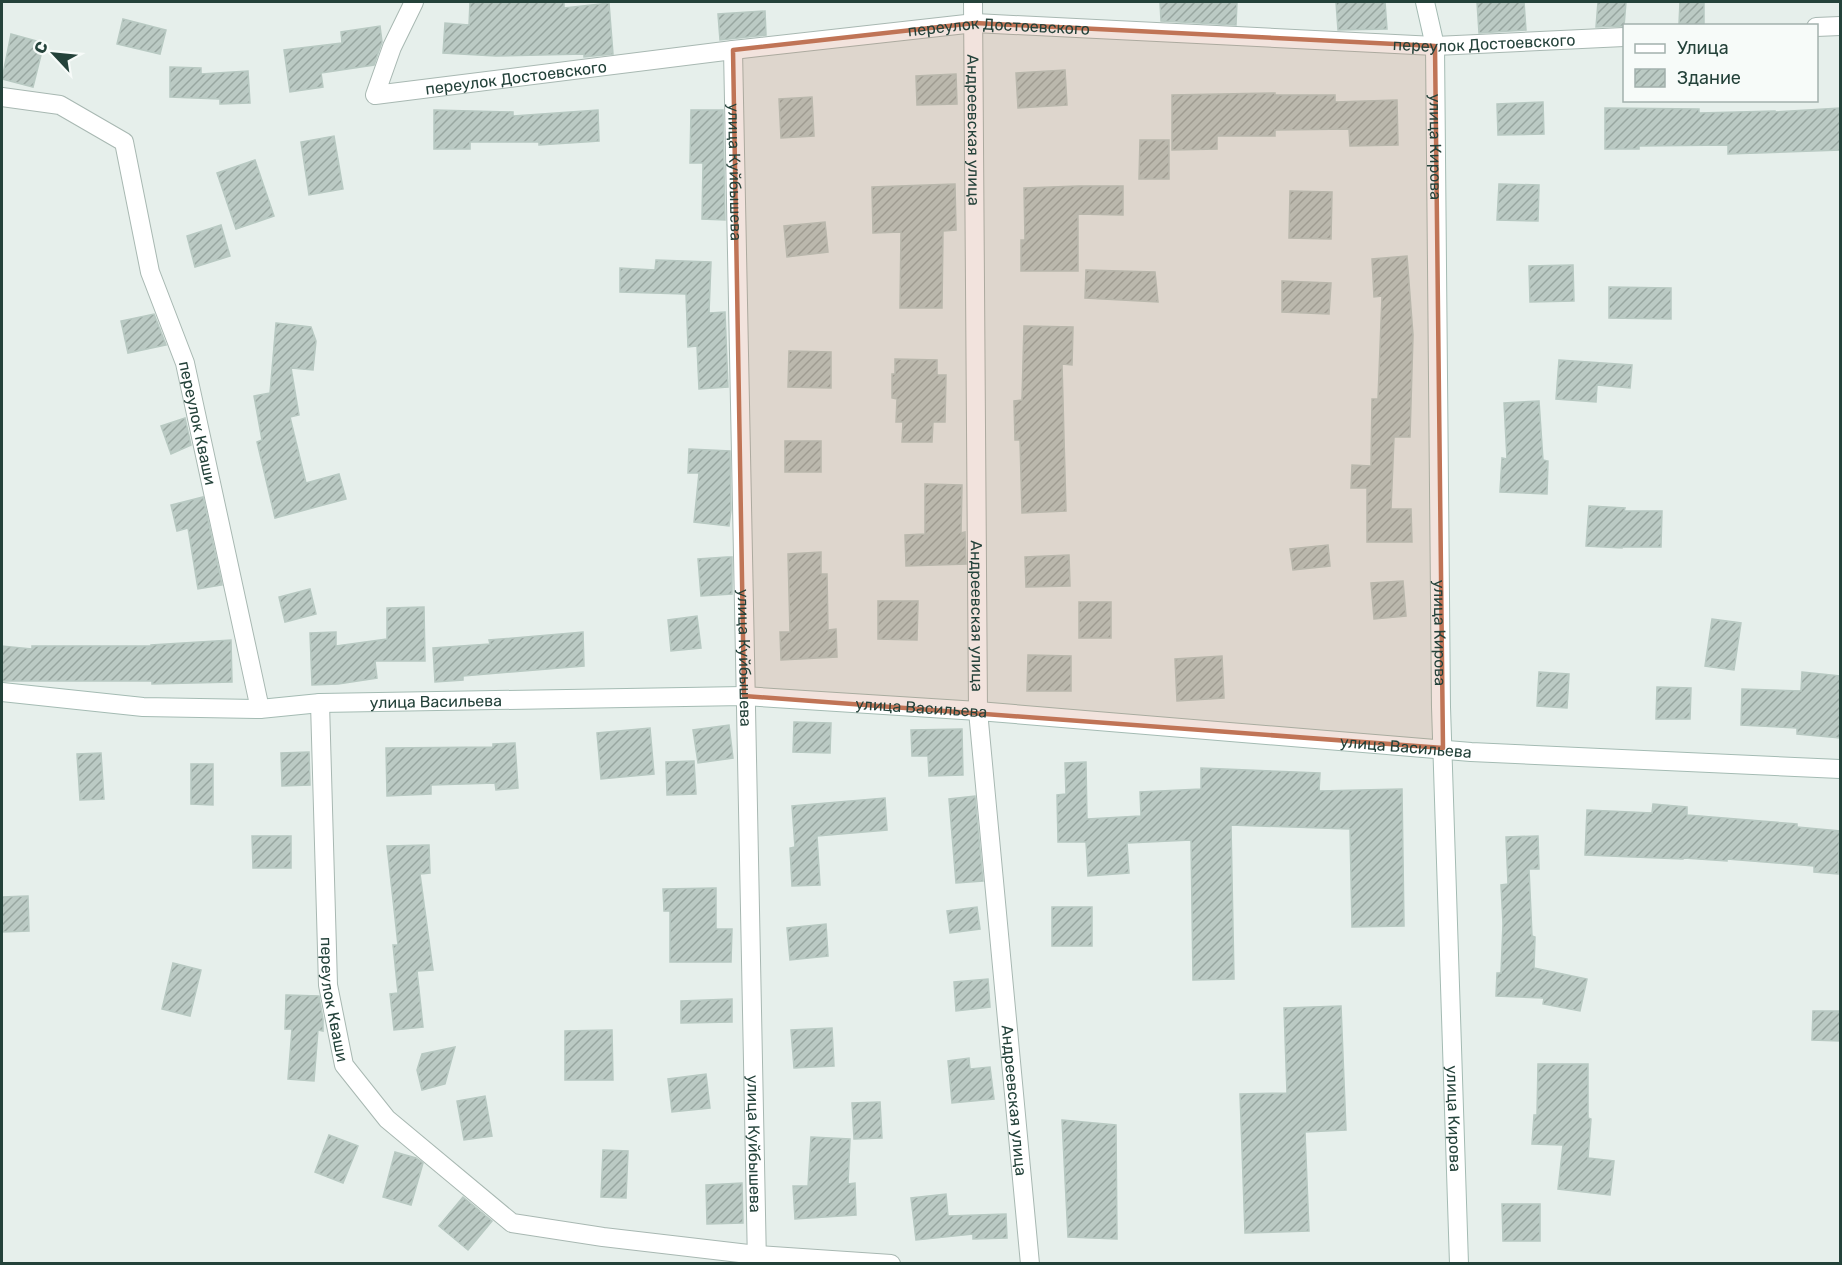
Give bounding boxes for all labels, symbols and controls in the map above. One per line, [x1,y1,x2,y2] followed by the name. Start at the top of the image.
[907,13,1090,40] street label: переулок Достоевского
[24,24,84,84] north arrow
[1623,24,1818,102] legend
[1392,30,1576,56] street label: переулок Достоевского
[1677,37,1729,59] text: Улица
[30,38,52,57] text: С
[964,54,984,206] street label: Андреевская улица
[424,56,608,98] street label: переулок Достоевского
[1677,67,1741,89] text: Здание
[1426,94,1446,200] street label: улица Кирова
[725,103,746,241] street label: улица Куйбышева
[175,359,221,487] street label: переулок Кваши
[967,540,987,692] street label: Андреевская улица
[1430,580,1450,686] street label: улица Кирова
[734,589,756,727] street label: улица Куйбышева
[370,690,502,712] street label: улица Васильева
[855,694,988,721] street label: улица Васильева
[1339,732,1473,762] street label: улица Васильева
[317,936,353,1063] street label: переулок Кваши
[998,1024,1031,1177] street label: Андреевская улица
[1443,1065,1466,1172] street label: улица Кирова
[744,1075,765,1213] street label: улица Куйбышева

